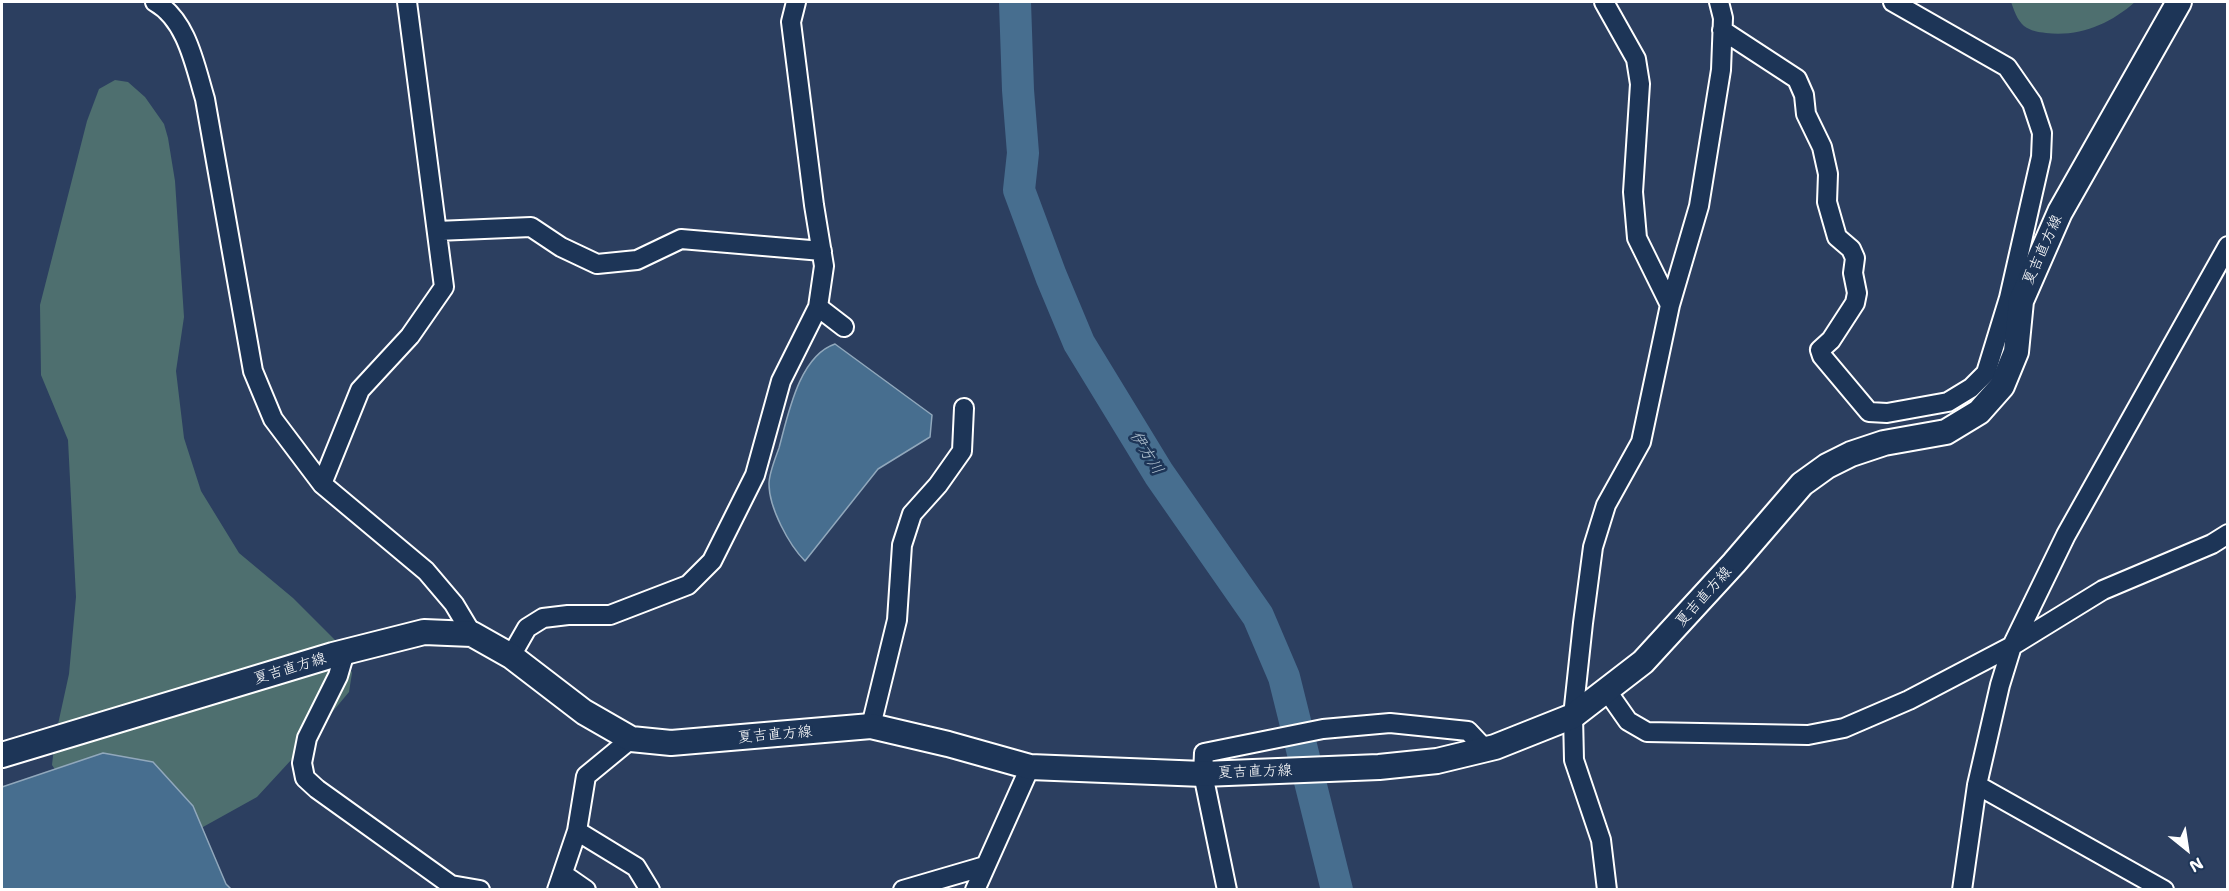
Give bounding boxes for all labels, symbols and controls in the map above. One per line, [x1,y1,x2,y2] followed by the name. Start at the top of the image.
[2020,212,2066,288] street label: 夏吉直方線
[1125,428,1167,478] water label: 伊方川
[1672,563,1736,631] street label: 夏吉直方線
[252,649,328,689] street label: 夏吉直方線
[737,723,813,747] street label: 夏吉直方線
[1217,762,1293,782] street label: 夏吉直方線
[2157,819,2217,879] north arrow
[2186,853,2207,877] text: N

